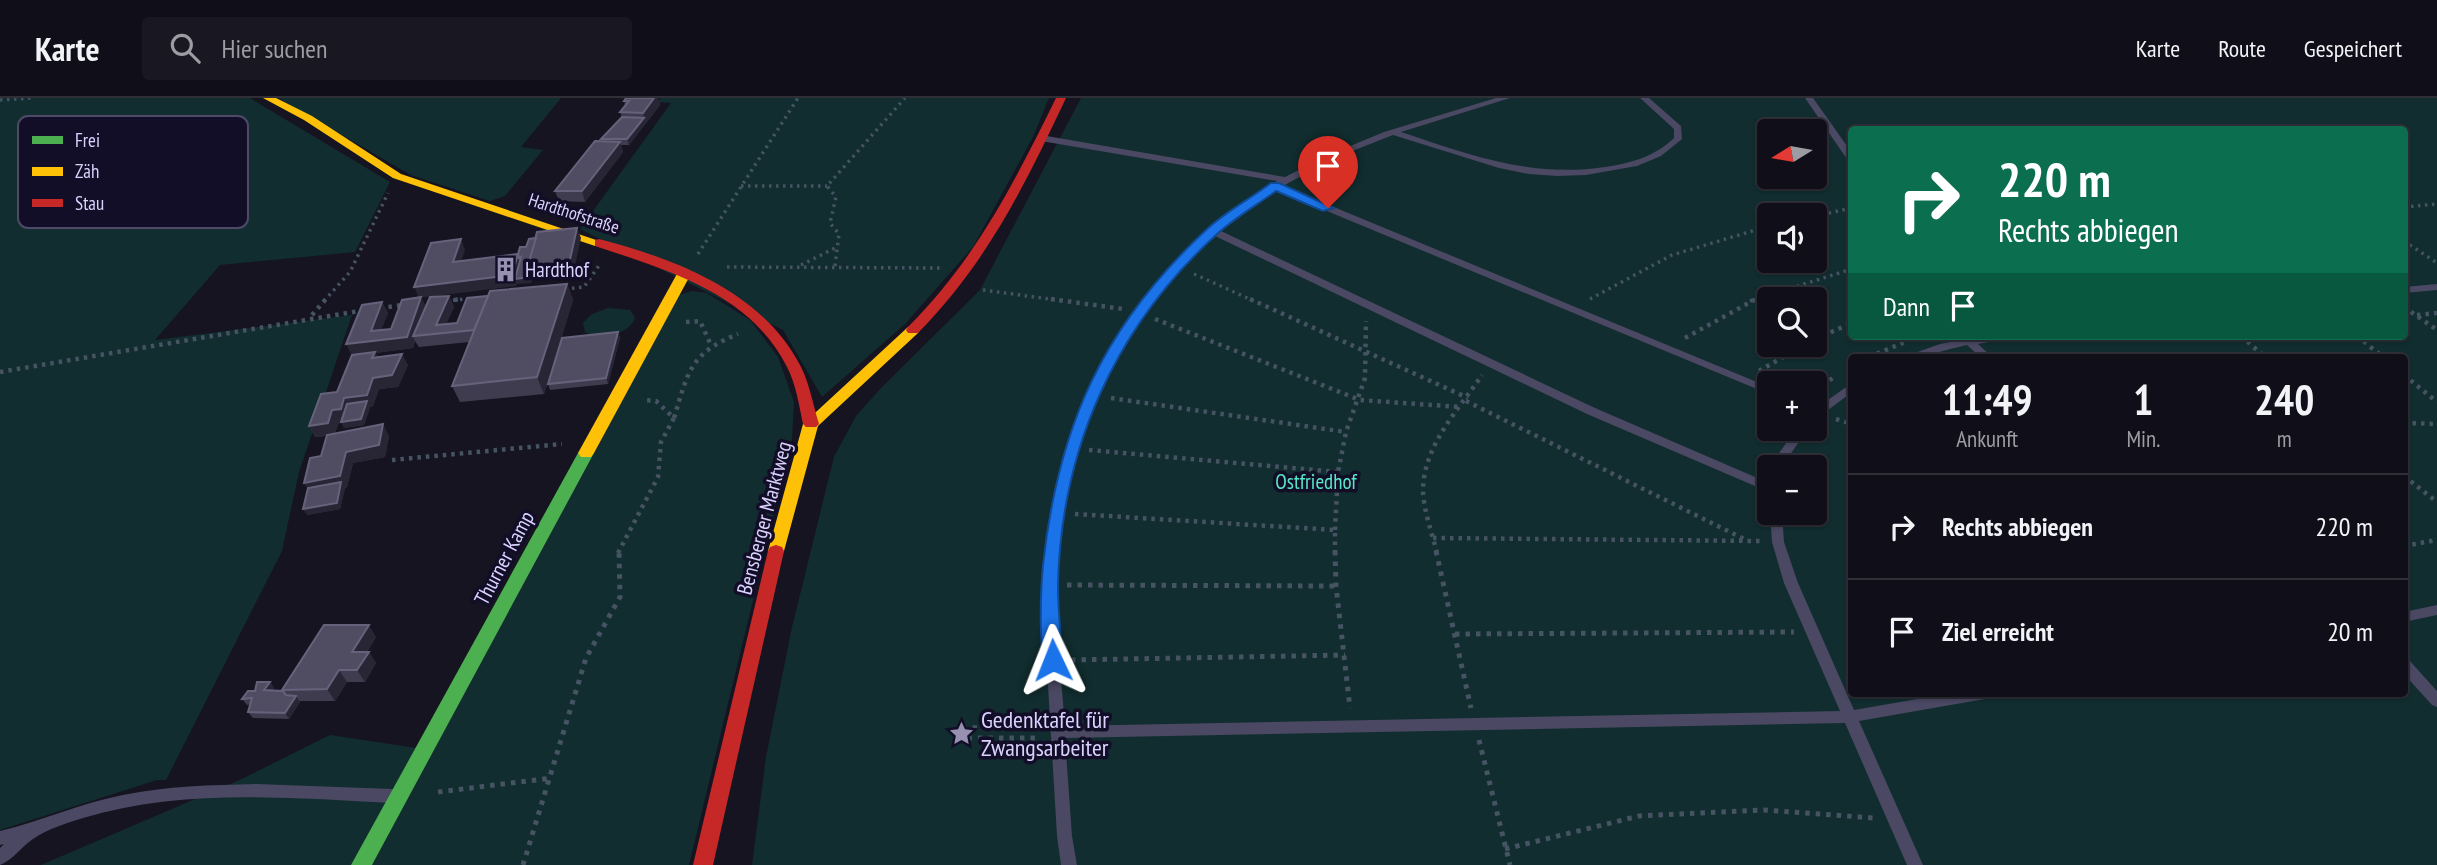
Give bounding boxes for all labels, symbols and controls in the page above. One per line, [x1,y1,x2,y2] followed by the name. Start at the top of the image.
[142,17,632,80] search box
[35,27,100,70] text: Karte
[166,29,204,67] icon: search
[222,32,327,65] text: Hier suchen
[2136,33,2180,64] text: Karte
[2218,33,2266,64] text: Route
[2304,33,2402,64] text: Gespeichert
[18,116,248,228] legend
[1757,119,1827,189] north arrow
[1757,119,1827,525] map controls
[75,128,100,152] text: Frei
[1298,136,1358,208] pin
[1309,147,1347,185] icon: arrive
[1998,147,2111,211] text: 220 m
[1883,154,1974,245] icon: right
[75,159,99,183] text: Zäh
[526,188,622,238] street label: Hardthofstraße
[75,191,104,215] text: Stau
[1757,203,1827,273] button: sound
[1998,209,2179,251] text: Rechts abbiegen
[491,255,519,283] building icon: Hardthof
[525,256,589,283] place label: Hardthof
[1757,287,1827,357] button: search
[1944,287,1982,325] icon: arrive
[1883,290,1930,323] text: Dann
[1757,371,1827,441] button: +
[1942,372,2033,427] text: 11:49
[2133,372,2153,427] text: 1
[2254,372,2314,427] text: 240
[1956,424,2018,453] text: Ankunft
[2126,424,2160,453] text: Min.
[2277,424,2292,453] text: m
[731,438,797,598] street label: Bensberger Marktweg
[1757,455,1827,525] button: −
[1275,468,1357,495] park label: Ostfriedhof
[468,506,540,610] street label: Thurner Kamp
[1883,508,1921,546] icon: right
[1942,510,2093,543] text: Rechts abbiegen
[2315,510,2373,543] text: 220 m
[1883,613,1921,651] icon: arrive
[1942,615,2054,648] text: Ziel erreicht
[2327,615,2373,648] text: 20 m
[1016,623,1090,697] position arrow
[981,704,1109,763] place label: Gedenktafel für Zwangsarbeiter
[947,719,975,747] place icon: Gedenktafel für Zwangsarbeiter

